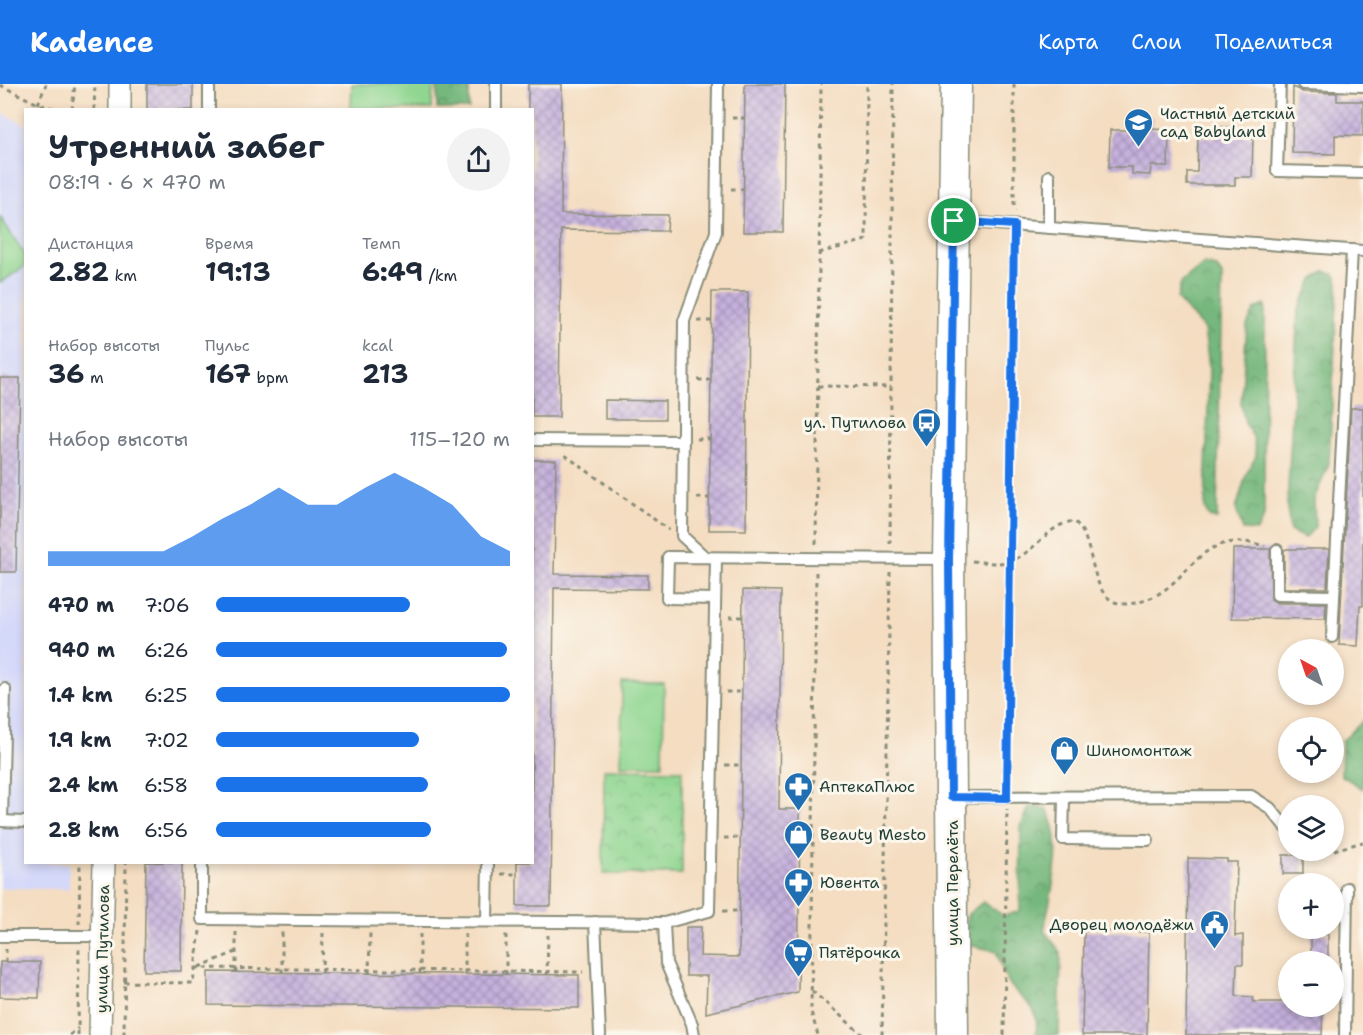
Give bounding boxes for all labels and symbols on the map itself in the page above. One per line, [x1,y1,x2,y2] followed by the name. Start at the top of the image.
[1160,103,1295,142] place label: Частный детский сад Babyland
[1123,106,1155,148] school or university icon: Частный детский сад Babyland
[928,195,979,246] pin
[911,406,943,448] bus stop icon: ул. Путилова
[804,412,906,433] place label: ул. Путилова
[1278,639,1344,705] north arrow
[1049,734,1081,776] shop icon: Шиномонтаж
[1086,740,1192,761] place label: Шиномонтаж
[782,770,814,812] pharmacy icon: АптекаПлюс
[819,776,915,797] place label: АптекаПлюс
[783,818,815,860] shop icon: Beauty Mesto
[942,820,963,946] street label: улица Перелёта
[820,824,926,845] place label: Beauty Mesto
[783,866,815,908] pharmacy icon: Ювента
[820,872,880,893] place label: Ювента
[91,885,114,1013] street label: улица Путилова
[1199,908,1231,950] public building icon: Дворец молодёжи
[1049,914,1194,935] place label: Дворец молодёжи
[782,936,814,978] supermarket icon: Пятёрочка
[819,942,900,963] place label: Пятёрочка

